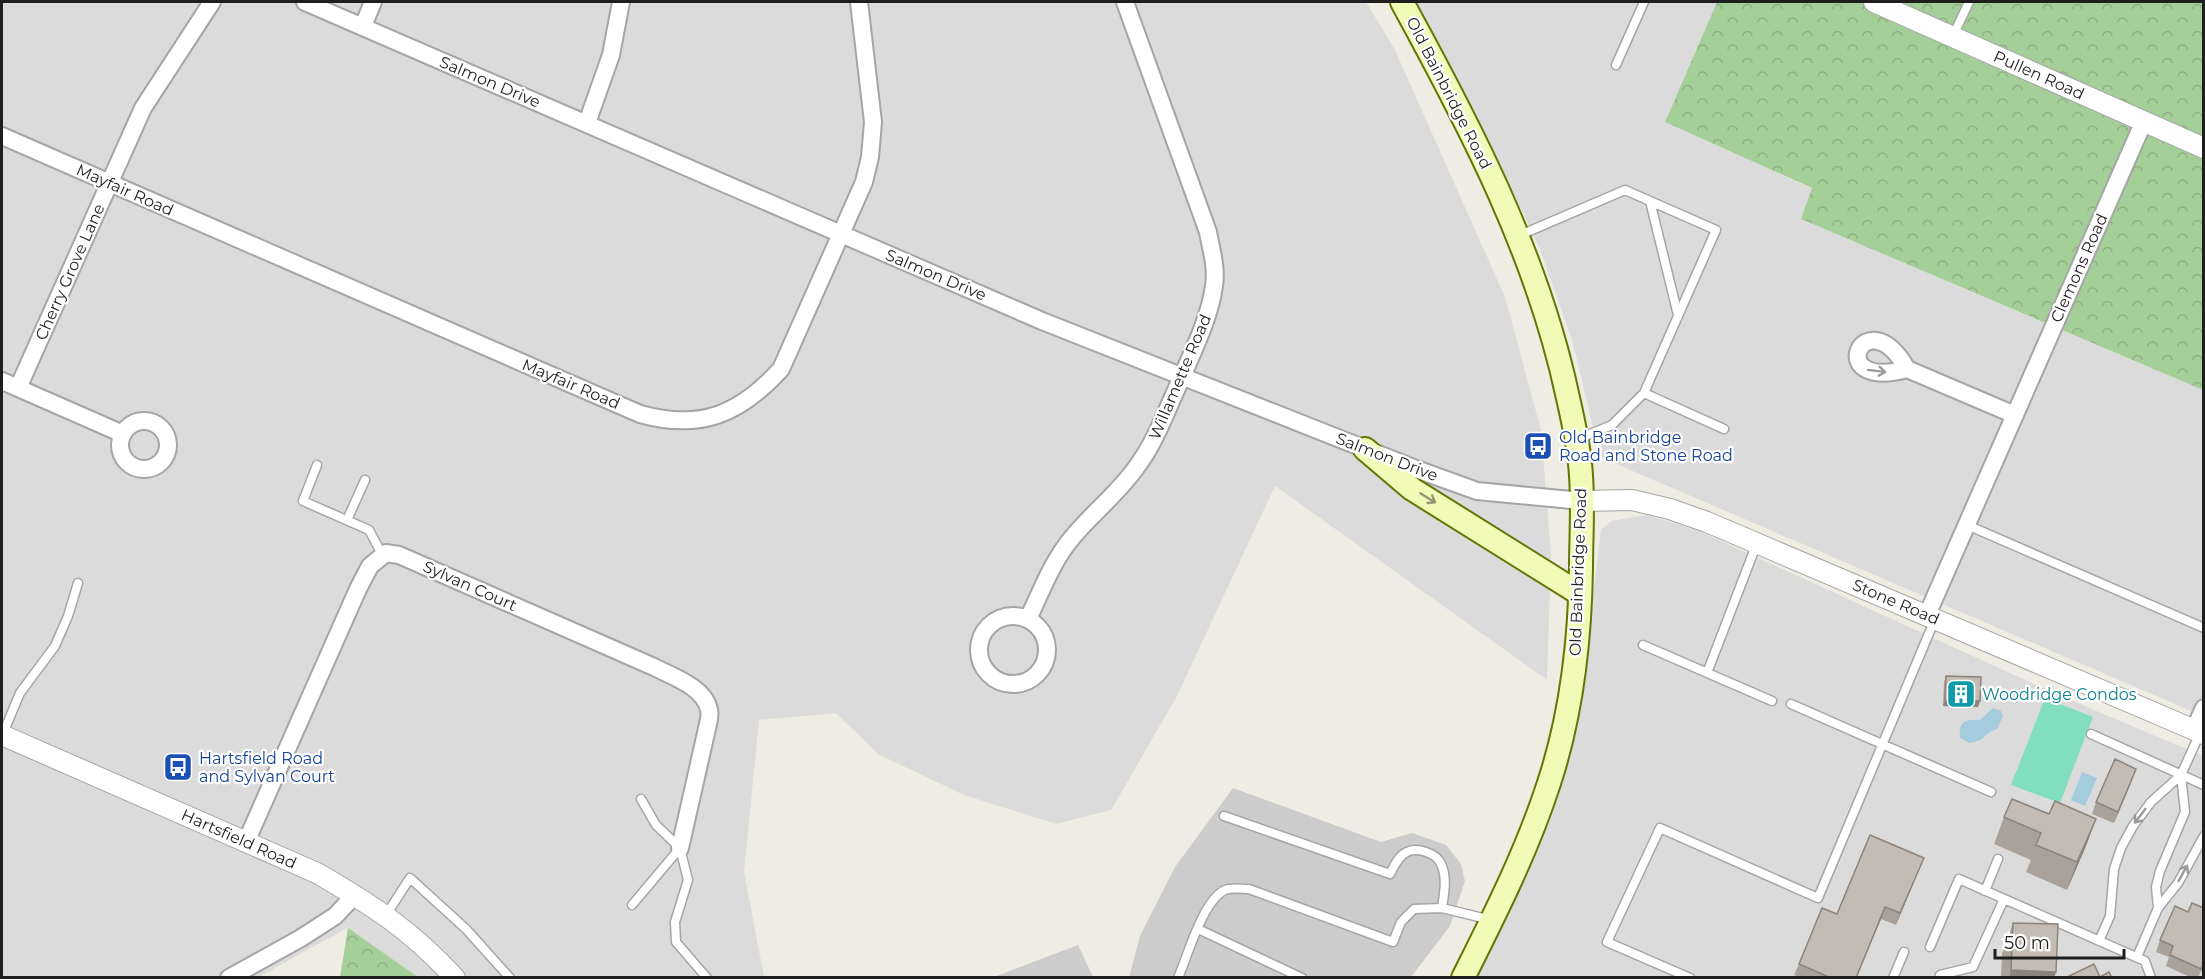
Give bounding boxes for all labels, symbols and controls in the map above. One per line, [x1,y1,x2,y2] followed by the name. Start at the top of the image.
[1402,14,1496,172] street label: Old Bainbridge Road
[1991,47,2087,103] street label: Pullen Road
[437,52,543,112] street label: Salmon Drive
[73,160,177,220] street label: Mayfair Road
[31,201,109,343] street label: Cherry Grove Lane
[2047,211,2111,325] street label: Clemons Road
[883,245,989,305] street label: Salmon Drive
[1145,311,1215,443] street label: Willamette Road
[519,355,623,413] street label: Mayfair Road
[1867,366,1886,377] one-way arrow
[1559,428,1733,465] place label: Old Bainbridge Road and Stone Road
[1333,429,1441,485] street label: Salmon Drive
[1522,430,1554,462] bus stop icon: Old Bainbridge Road and Stone Road
[1566,488,1590,656] street label: Old Bainbridge Road
[1419,492,1436,505] one-way arrow
[420,557,520,615] street label: Sylvan Court
[1850,575,1942,629] street label: Stone Road
[1945,678,1977,710] building icon: Woodridge Condos
[1982,685,2137,704] place label: Woodridge Condos
[199,749,335,786] place label: Hartsfield Road and Sylvan Court
[162,751,194,783] bus stop icon: Hartsfield Road and Sylvan Court
[178,805,300,873] street label: Hartsfield Road
[2134,808,2147,824] one-way arrow
[2178,865,2189,883] one-way arrow
[1995,922,2124,960] scale bar
[2004,932,2050,954] text: 50 m

